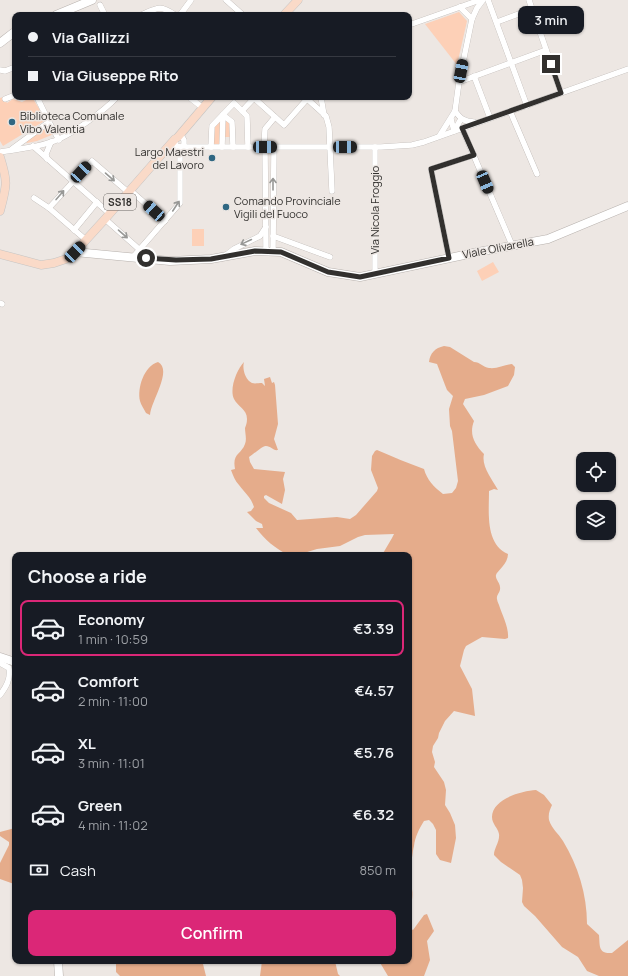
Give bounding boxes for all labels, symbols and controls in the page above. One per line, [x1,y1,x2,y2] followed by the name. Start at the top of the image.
[518,6,584,34] callout: 3 min
[535,11,567,29] text: 3 min
[52,27,130,48] text: Via Gallizzi
[542,55,560,73] route end
[453,58,469,84] car
[52,65,179,86] text: Via Giuseppe Rito
[20,108,125,136] place label: Biblioteca Comunale Vibo Valentia
[7,117,17,127] marker: Biblioteca Comunale Vibo Valentia
[253,141,277,153] car
[333,141,357,153] car
[135,144,204,172] place label: Largo Maestri del Lavoro
[207,153,217,163] marker: Largo Maestri del Lavoro
[68,159,94,185] car
[367,165,382,254] street label: Via Nicola Froggio
[475,169,495,195] car
[105,172,115,181] one-way arrow
[269,178,277,191] one-way arrow
[56,190,65,200] one-way arrow
[234,193,341,221] place label: Comando Provinciale Vigili del Fuoco
[104,194,136,210] road number: SS18
[141,199,167,223] car
[172,201,181,212] one-way arrow
[221,202,231,212] marker: Comando Provinciale Vigili del Fuoco
[117,230,128,239] one-way arrow
[461,233,535,262] street label: Viale Olivarella
[62,239,88,265] car
[241,239,253,246] one-way arrow
[137,249,155,267] route start
[576,452,616,540] map controls
[576,452,616,492] button: locate
[576,500,616,540] button: layers
[28,564,147,588] text: Choose a ride
[78,609,145,630] text: Economy
[30,610,66,646] icon: car
[353,618,394,639] text: €3.39
[78,630,148,648] text: 1 min · 10:59
[78,671,139,692] text: Comfort
[30,672,66,708] icon: car
[355,680,394,701] text: €4.57
[78,692,148,710] text: 2 min · 11:00
[78,733,96,754] text: XL
[30,734,66,770] icon: car
[354,742,394,763] text: €5.76
[78,754,145,772] text: 3 min · 11:01
[78,795,122,816] text: Green
[30,796,66,832] icon: car
[353,804,394,825] text: €6.32
[78,816,148,834] text: 4 min · 11:02
[28,859,50,881] icon: cash
[60,860,96,881] text: Cash
[359,861,396,879] text: 850 m
[28,910,396,956] button: Confirm

